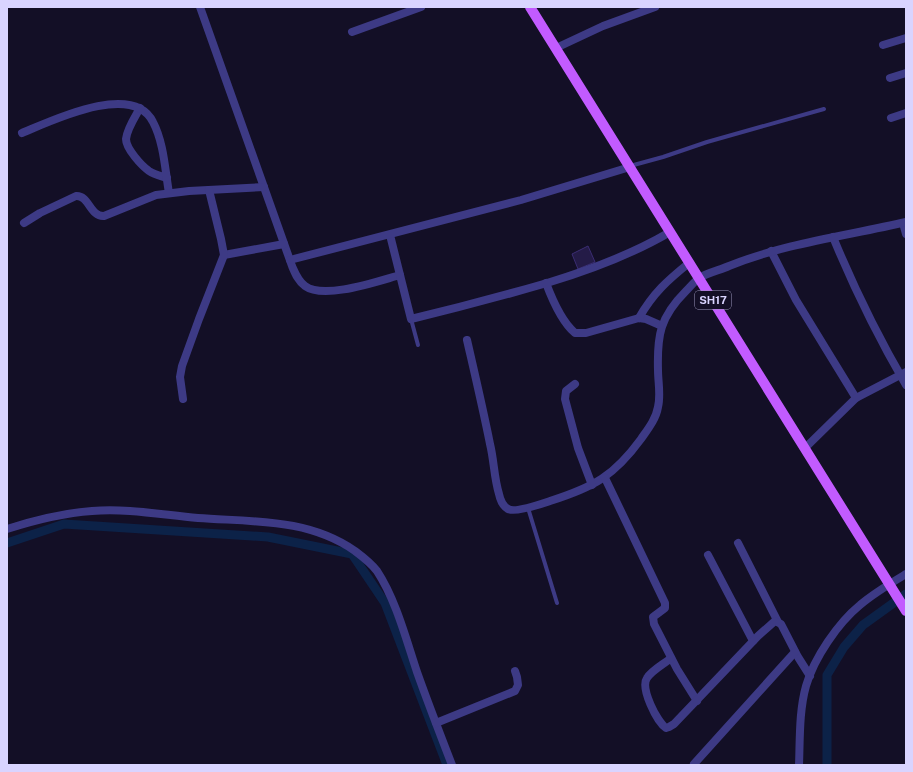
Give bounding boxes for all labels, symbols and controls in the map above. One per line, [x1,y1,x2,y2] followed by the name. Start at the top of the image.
[695,291,731,309] road number: SH17

